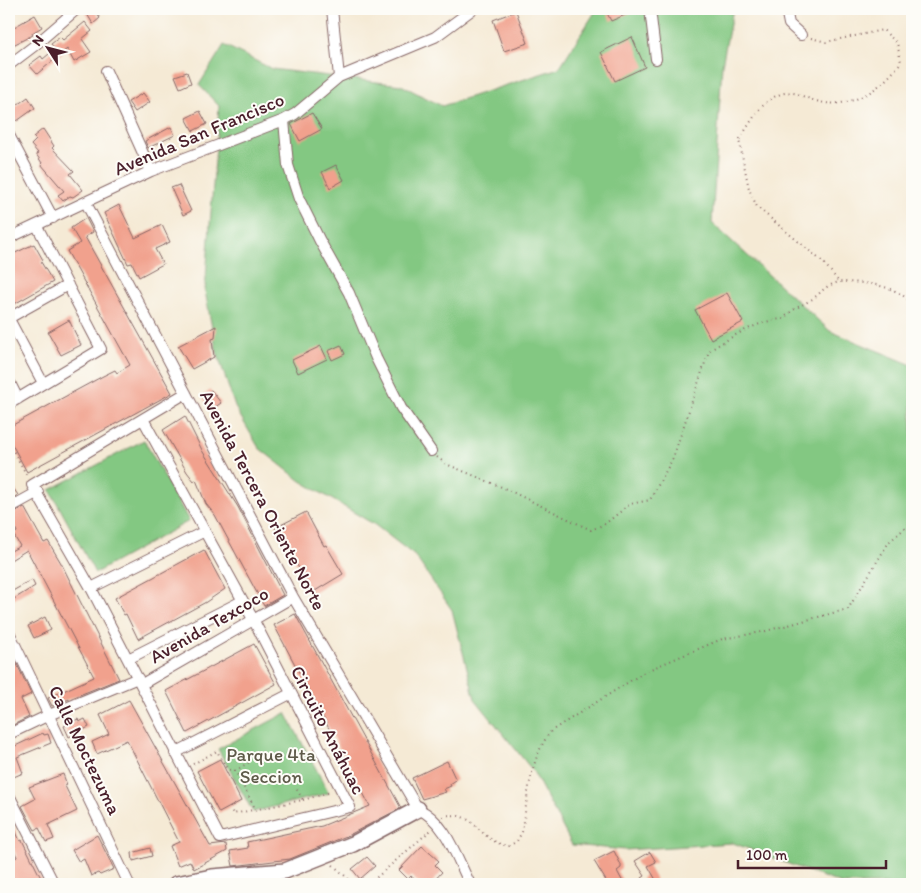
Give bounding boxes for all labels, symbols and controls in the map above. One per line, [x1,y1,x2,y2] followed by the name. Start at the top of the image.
[22,22,72,72] north arrow
[28,32,48,49] text: N
[110,88,288,180] street label: Avenida San Francisco
[195,386,331,614] street label: Avenida Tercera Oriente Norte
[146,582,272,668] street label: Avenida Texcoco
[286,662,370,798] street label: Circuito Anáhuac
[44,682,126,819] street label: Calle Moctezuma
[226,743,316,788] park label: Parque 4ta Seccion
[738,838,886,870] scale bar
[746,846,788,864] text: 100 m

